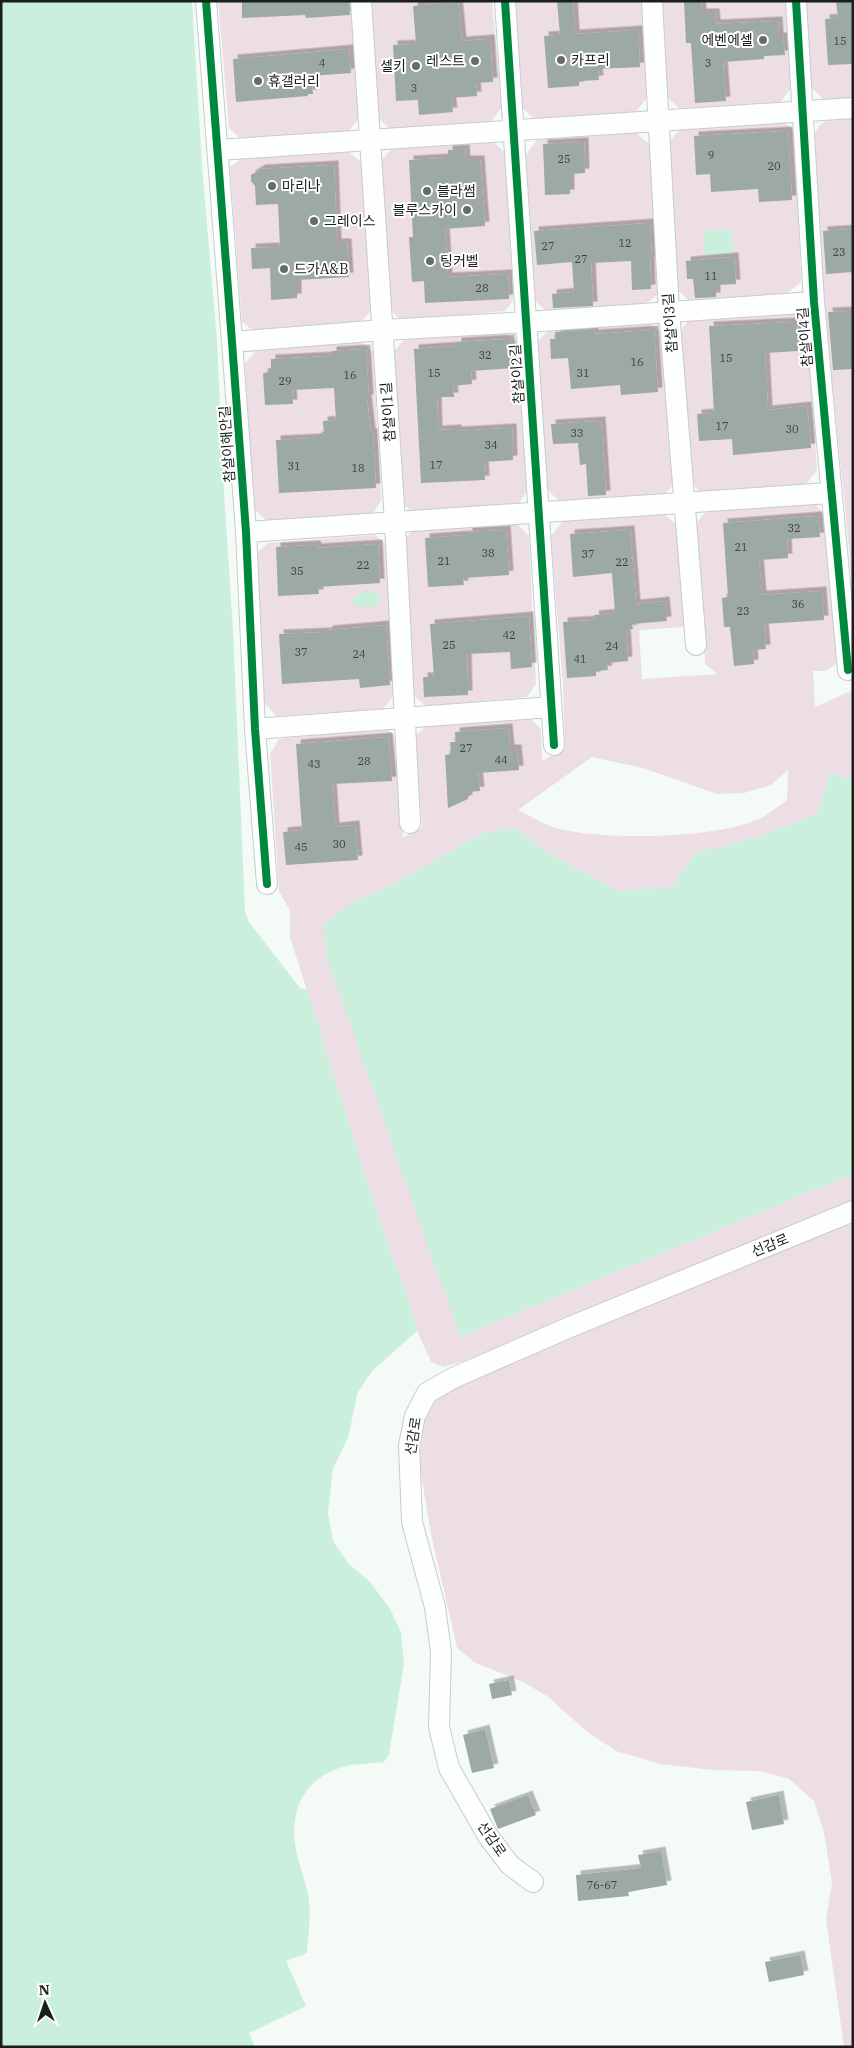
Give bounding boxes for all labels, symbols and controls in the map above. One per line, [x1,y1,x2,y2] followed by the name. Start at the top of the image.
[701,31,753,49] place label: 에벤에셀
[757,34,769,46] marker: 에벤에셀
[833,34,847,48] house number: 15
[571,51,610,69] place label: 카프리
[426,52,465,70] place label: 레스트
[555,54,567,66] marker: 카프리
[469,55,481,67] marker: 레스트
[319,56,326,70] house number: 4
[705,56,711,70] house number: 3
[380,57,406,75] place label: 셀키
[410,60,422,72] marker: 셀키
[268,72,320,90] place label: 휴갤러리
[252,75,264,87] marker: 휴갤러리
[411,81,417,95] house number: 3
[708,148,714,162] house number: 9
[557,152,571,166] house number: 25
[767,159,781,173] house number: 20
[282,177,321,195] place label: 마리나
[266,180,278,192] marker: 마리나
[437,182,476,200] place label: 블라썸
[421,185,433,197] marker: 블라썸
[393,201,457,219] place label: 블루스카이
[461,204,473,216] marker: 블루스카이
[324,212,376,230] place label: 그레이스
[308,215,320,227] marker: 그레이스
[618,236,632,250] house number: 12
[541,239,555,253] house number: 27
[832,245,846,259] house number: 23
[440,252,479,270] place label: 팅커벨
[574,252,588,266] house number: 27
[424,255,436,267] marker: 팅커벨
[294,260,349,278] place label: 드가A&B
[278,263,290,275] marker: 드가A&B
[704,269,718,283] house number: 11
[475,281,489,295] house number: 28
[659,292,681,354] street label: 참살이3길
[793,306,817,368] street label: 참살이4길
[506,343,528,405] street label: 참살이2길
[478,348,492,362] house number: 32
[719,351,733,365] house number: 15
[630,355,644,369] house number: 16
[427,366,441,380] house number: 15
[576,366,590,380] house number: 31
[343,368,357,382] house number: 16
[278,374,292,388] house number: 29
[377,381,399,443] street label: 참살이1길
[215,405,239,483] street label: 참살이해안길
[715,419,729,433] house number: 17
[785,422,799,436] house number: 30
[570,426,584,440] house number: 33
[484,438,498,452] house number: 34
[429,458,443,472] house number: 17
[287,459,301,473] house number: 31
[351,461,365,475] house number: 18
[787,521,801,535] house number: 32
[734,540,748,554] house number: 21
[481,546,495,560] house number: 38
[581,547,595,561] house number: 37
[437,554,451,568] house number: 21
[615,555,629,569] house number: 22
[356,558,370,572] house number: 22
[290,564,304,578] house number: 35
[791,597,805,611] house number: 36
[736,604,750,618] house number: 23
[502,628,516,642] house number: 42
[442,638,456,652] house number: 25
[605,639,619,653] house number: 24
[294,645,308,659] house number: 37
[352,647,366,661] house number: 24
[573,652,587,666] house number: 41
[459,741,473,755] house number: 27
[494,753,508,767] house number: 44
[357,754,371,768] house number: 28
[307,757,321,771] house number: 43
[332,837,346,851] house number: 30
[294,840,308,854] house number: 45
[749,1229,791,1261] street label: 선감로
[401,1415,425,1456] street label: 선감로
[474,1818,511,1860] street label: 선감로
[587,1878,617,1892] house number: 76-67
[20,1978,70,2028] north arrow
[38,1981,50,1999] text: N

